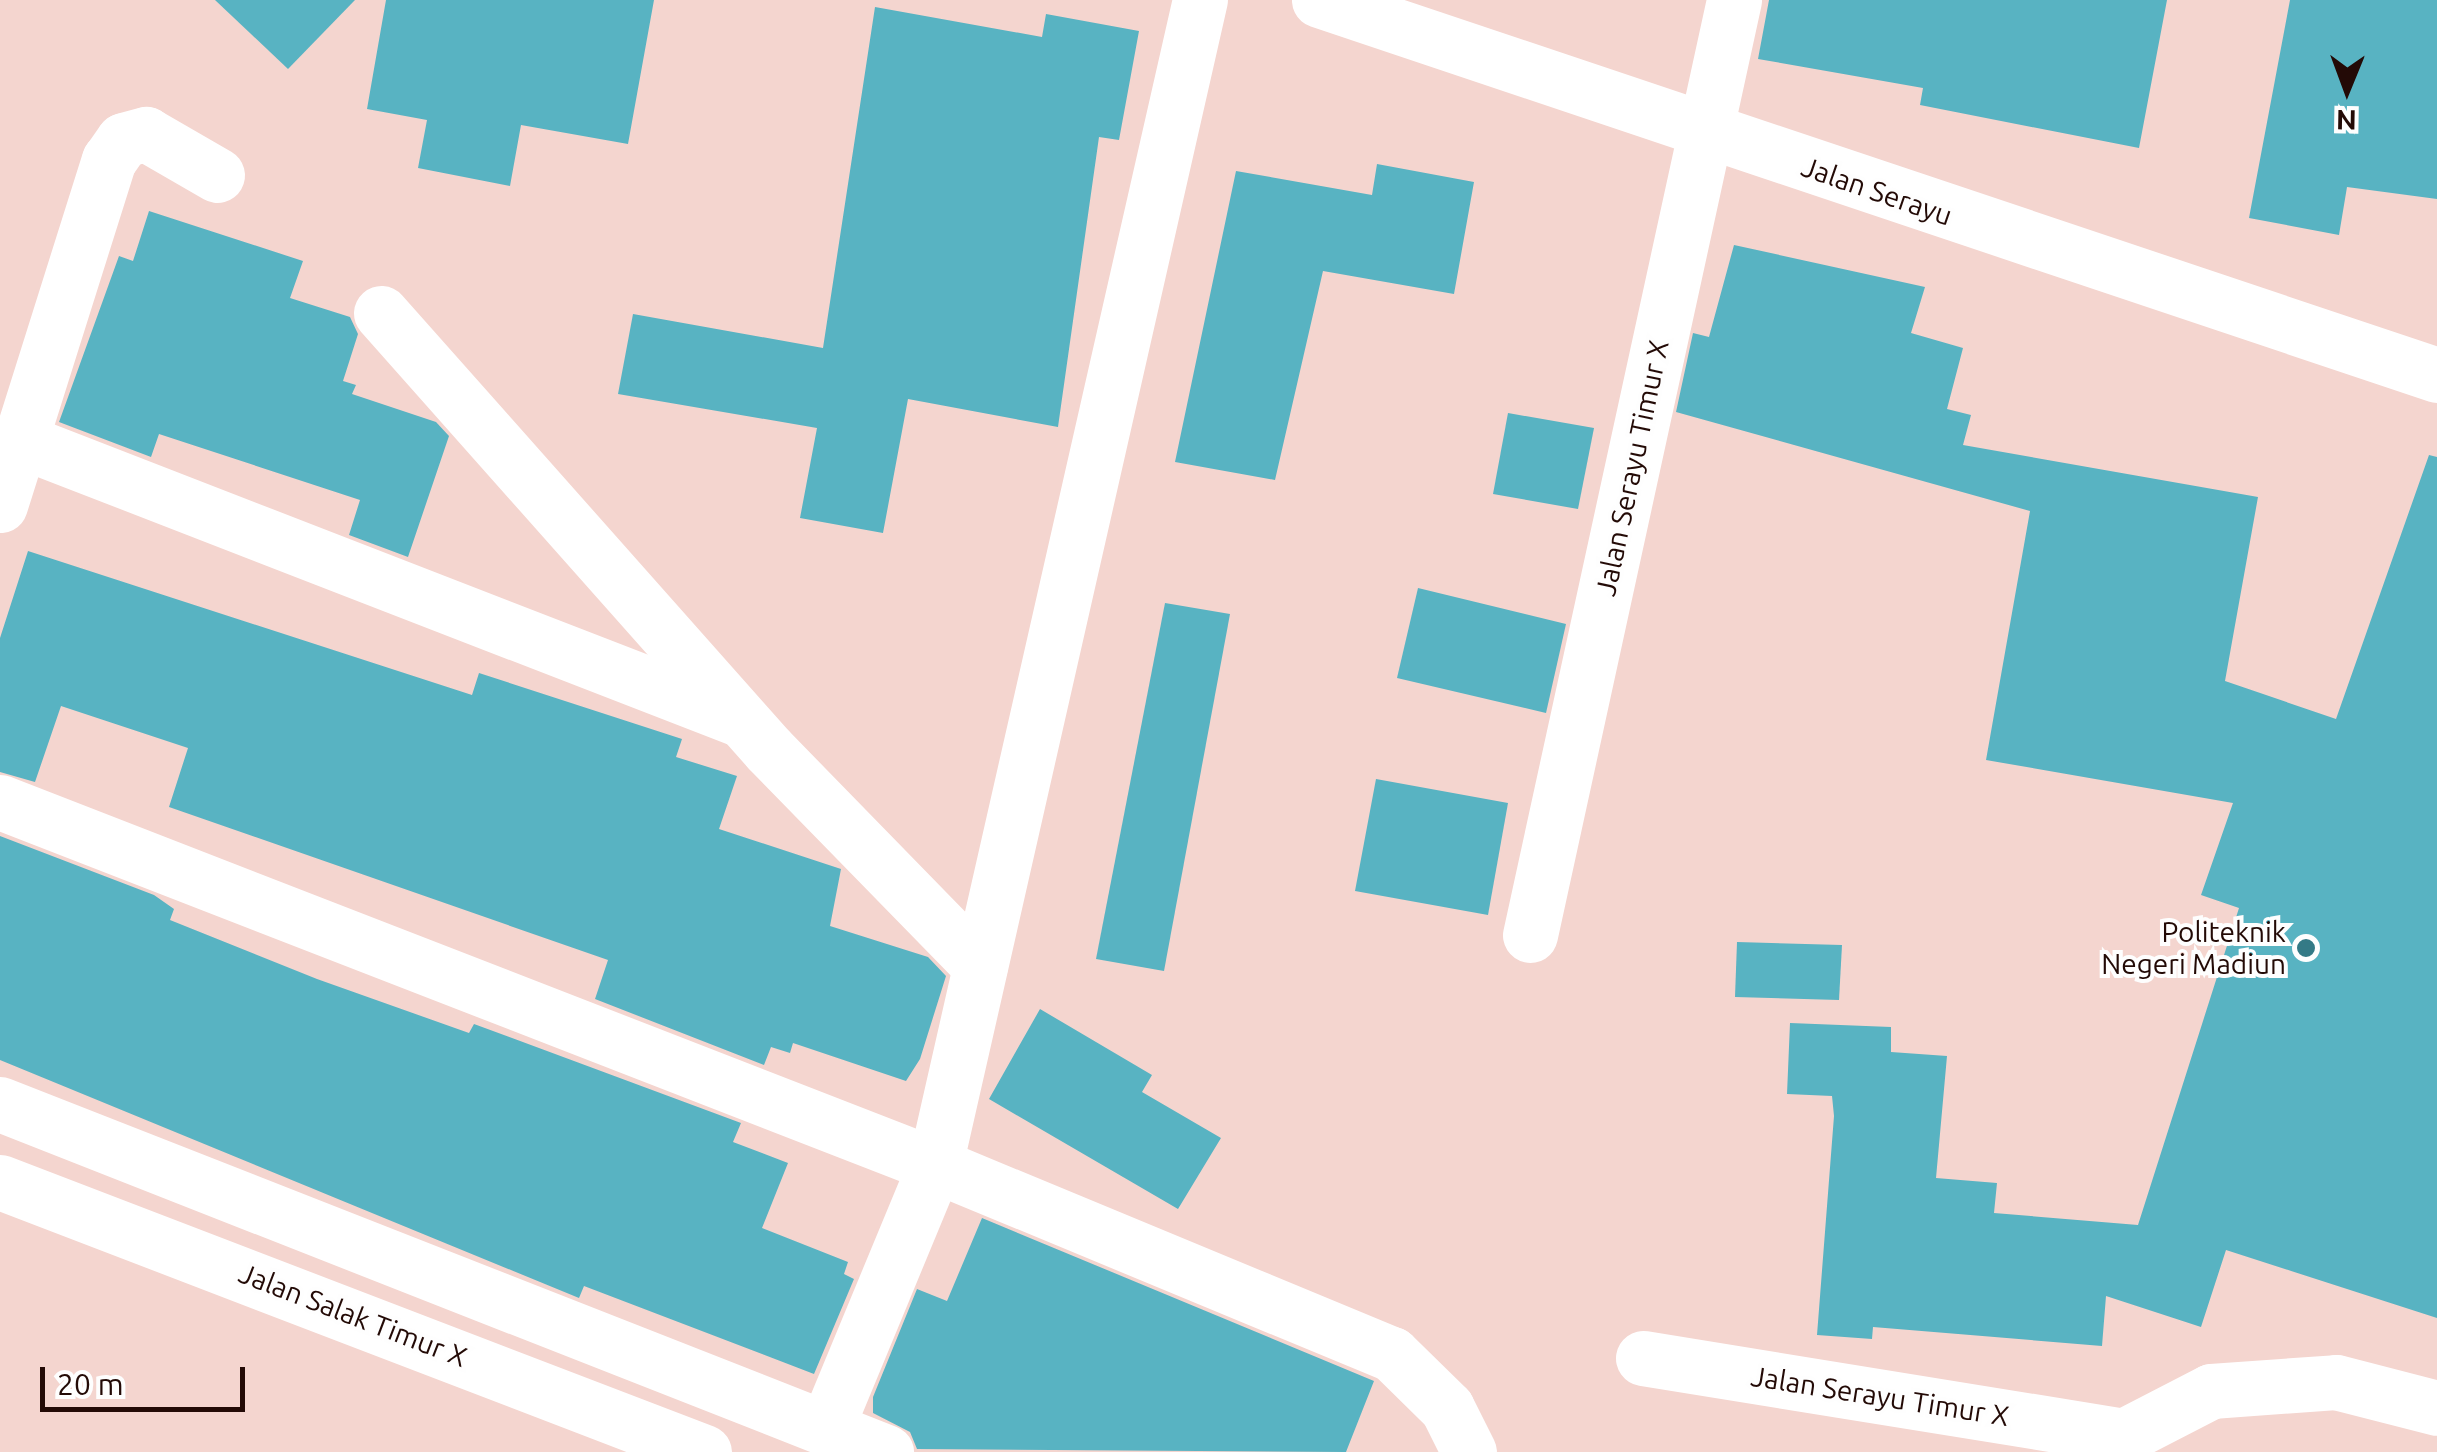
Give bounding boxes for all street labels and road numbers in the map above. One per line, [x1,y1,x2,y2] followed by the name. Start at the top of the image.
[1797,150,1957,232] street label: Jalan Serayu
[1588,337,1676,599] street label: Jalan Serayu Timur X
[234,1256,472,1374] street label: Jalan Salak Timur X
[1749,1359,2011,1433] street label: Jalan Serayu Timur X

